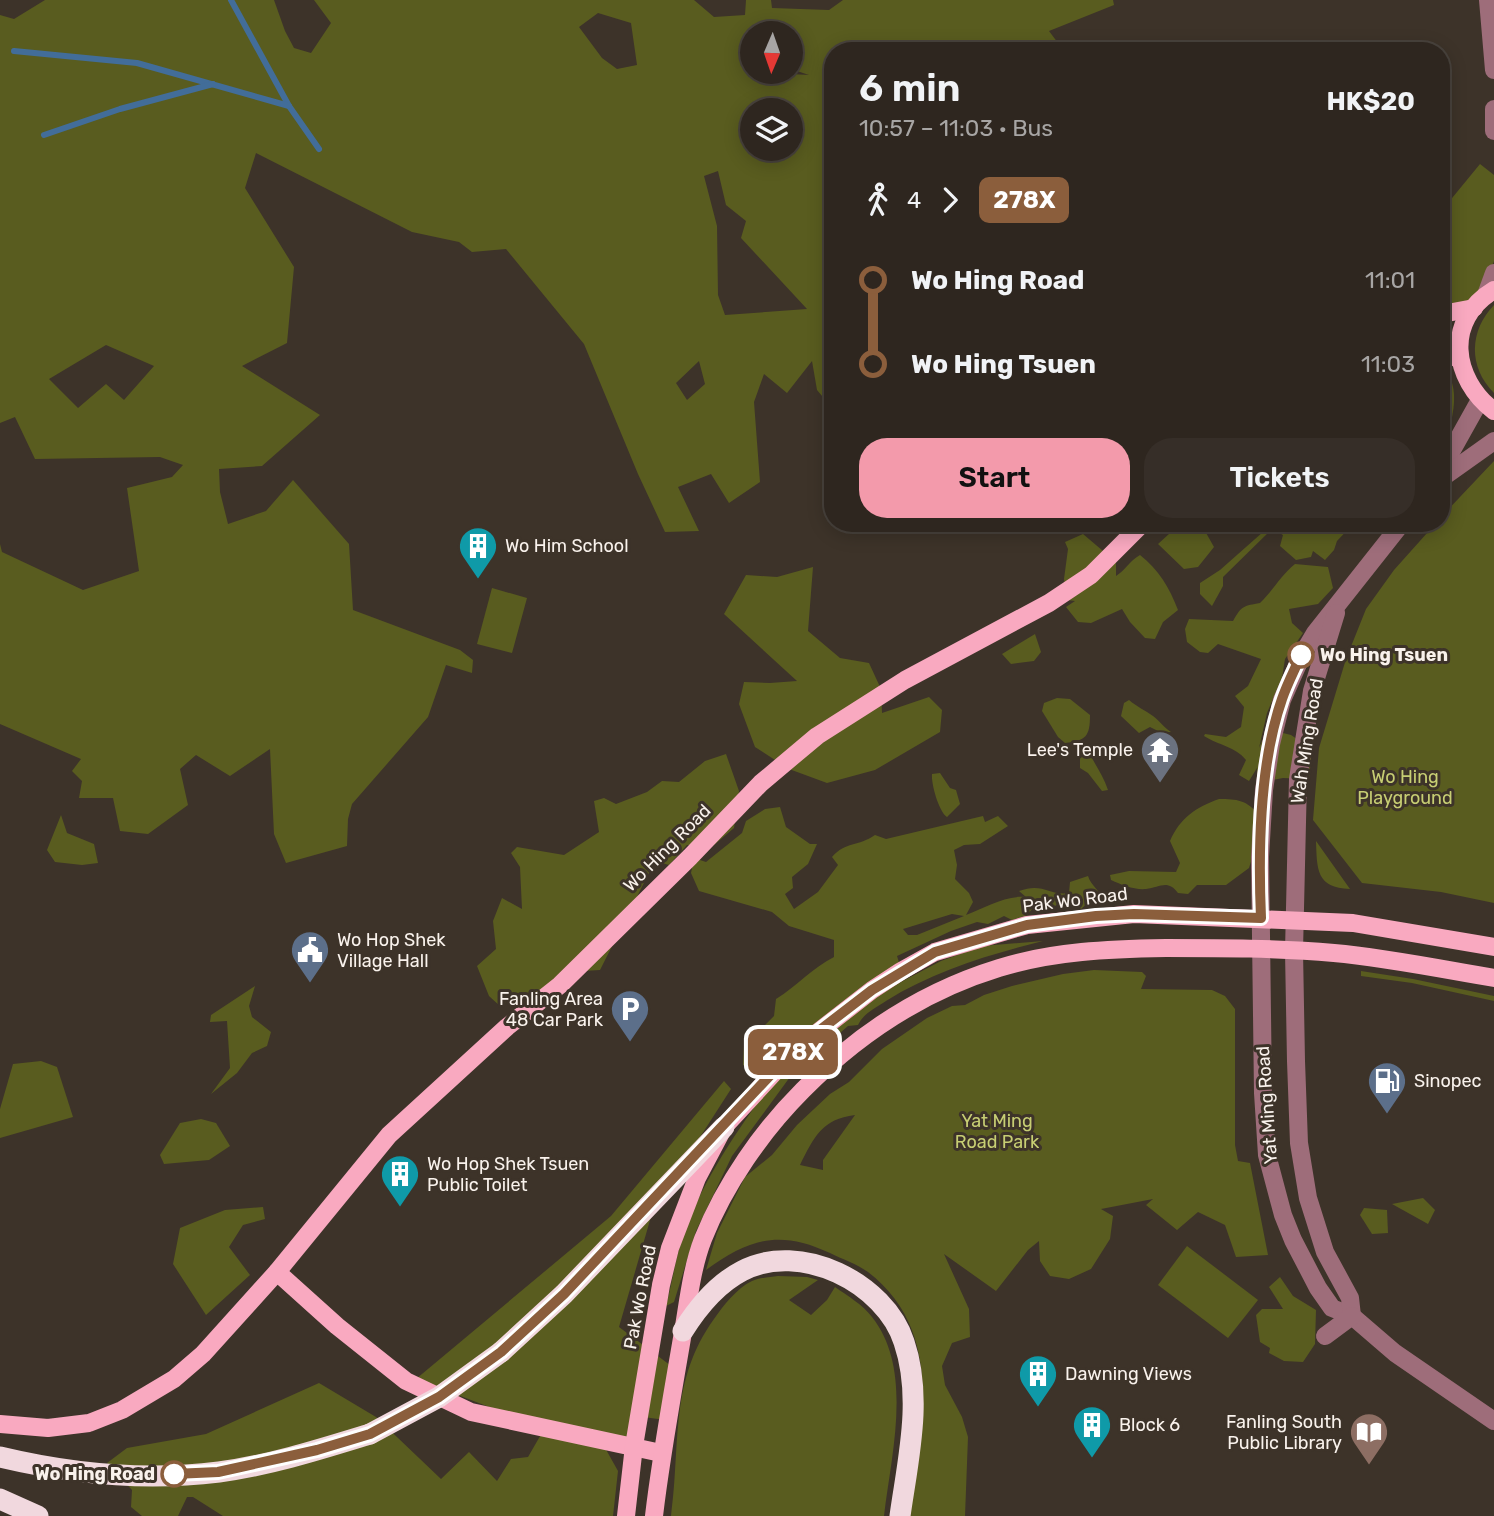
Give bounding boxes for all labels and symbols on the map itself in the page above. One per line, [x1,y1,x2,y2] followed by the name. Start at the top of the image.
[740,21,803,84] north arrow
[457,525,499,580] building icon: Wo Him School
[505,535,629,557] place label: Wo Him School
[1288,642,1314,668] marker: Wo Hing Tsuen
[1320,644,1448,666] place label: Wo Hing Tsuen
[1286,677,1328,805] street label: Wah Ming Road
[1139,729,1181,784] temple icon: Lee's Temple
[1027,739,1133,761] place label: Lee's Temple
[1357,766,1453,809] park label: Wo Hing Playground
[619,800,715,896] street label: Wo Hing Road
[1021,883,1129,917] street label: Pak Wo Road
[289,929,331,984] public building icon: Wo Hop Shek Village Hall
[337,929,446,972] place label: Wo Hop Shek Village Hall
[499,988,604,1031] place label: Fanling Area 48 Car Park
[609,988,651,1043] parking icon: Fanling Area 48 Car Park
[744,1029,842,1075] line badge: 278X
[1252,1045,1282,1165] street label: Yat Ming Road
[1366,1060,1408,1115] fuel station icon: Sinopec
[1414,1070,1482,1092] place label: Sinopec
[955,1110,1040,1153] park label: Yat Ming Road Park
[379,1153,421,1208] building icon: Wo Hop Shek Tsuen Public Toilet
[427,1153,589,1196] place label: Wo Hop Shek Tsuen Public Toilet
[619,1243,661,1351] street label: Pak Wo Road
[1017,1353,1059,1408] building icon: Dawning Views
[1065,1363,1192,1385] place label: Dawning Views
[1071,1404,1113,1459] building icon: Block 6
[1226,1411,1342,1454] place label: Fanling South Public Library
[1348,1411,1390,1466] library icon: Fanling South Public Library
[1119,1414,1180,1436] place label: Block 6
[161,1461,187,1487] marker: Wo Hing Road
[35,1463,155,1485] place label: Wo Hing Road

